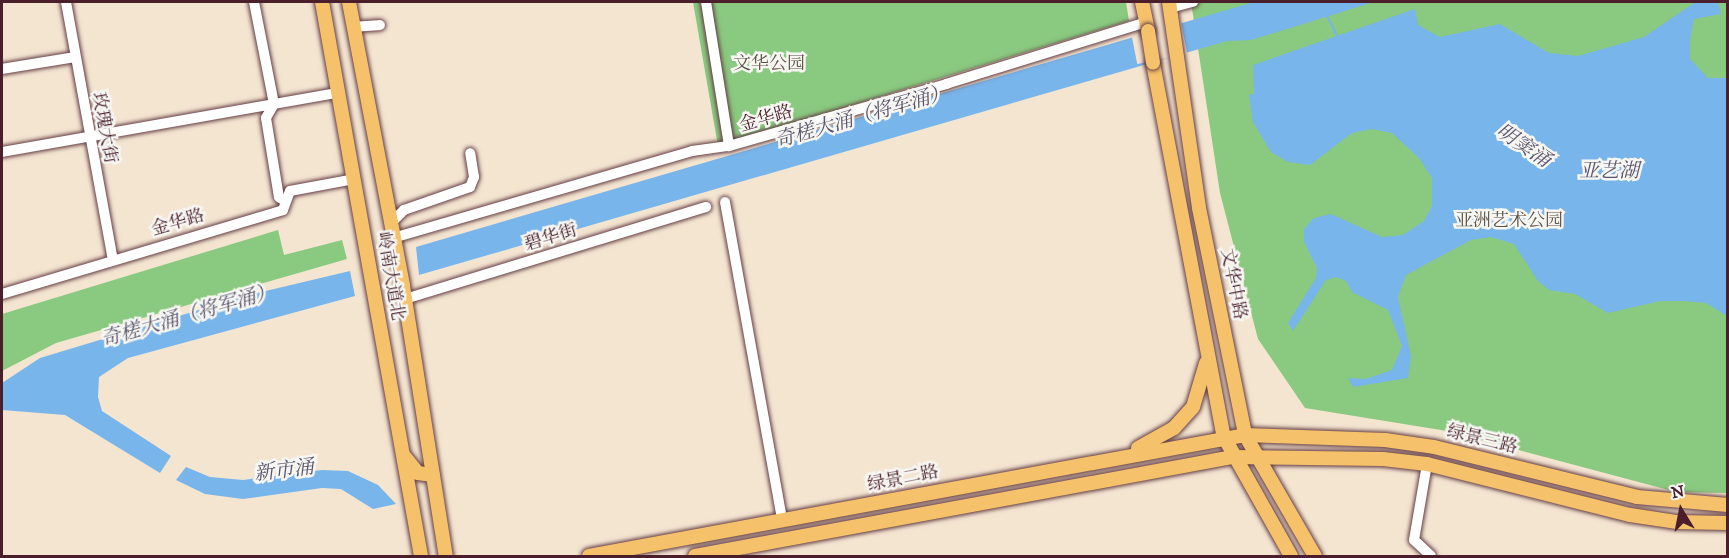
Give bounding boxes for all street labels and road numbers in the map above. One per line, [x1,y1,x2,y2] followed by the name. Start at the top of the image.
[87,91,121,165] street label: 玫瑰大街
[737,101,795,137] street label: 金华路
[149,205,207,241] street label: 金华路
[522,220,580,256] street label: 碧华街
[372,230,408,322] street label: 岭南大道北
[1216,247,1250,321] street label: 文华中路
[1444,421,1520,459] street label: 绿景三路
[866,462,940,496] street label: 绿景二路

